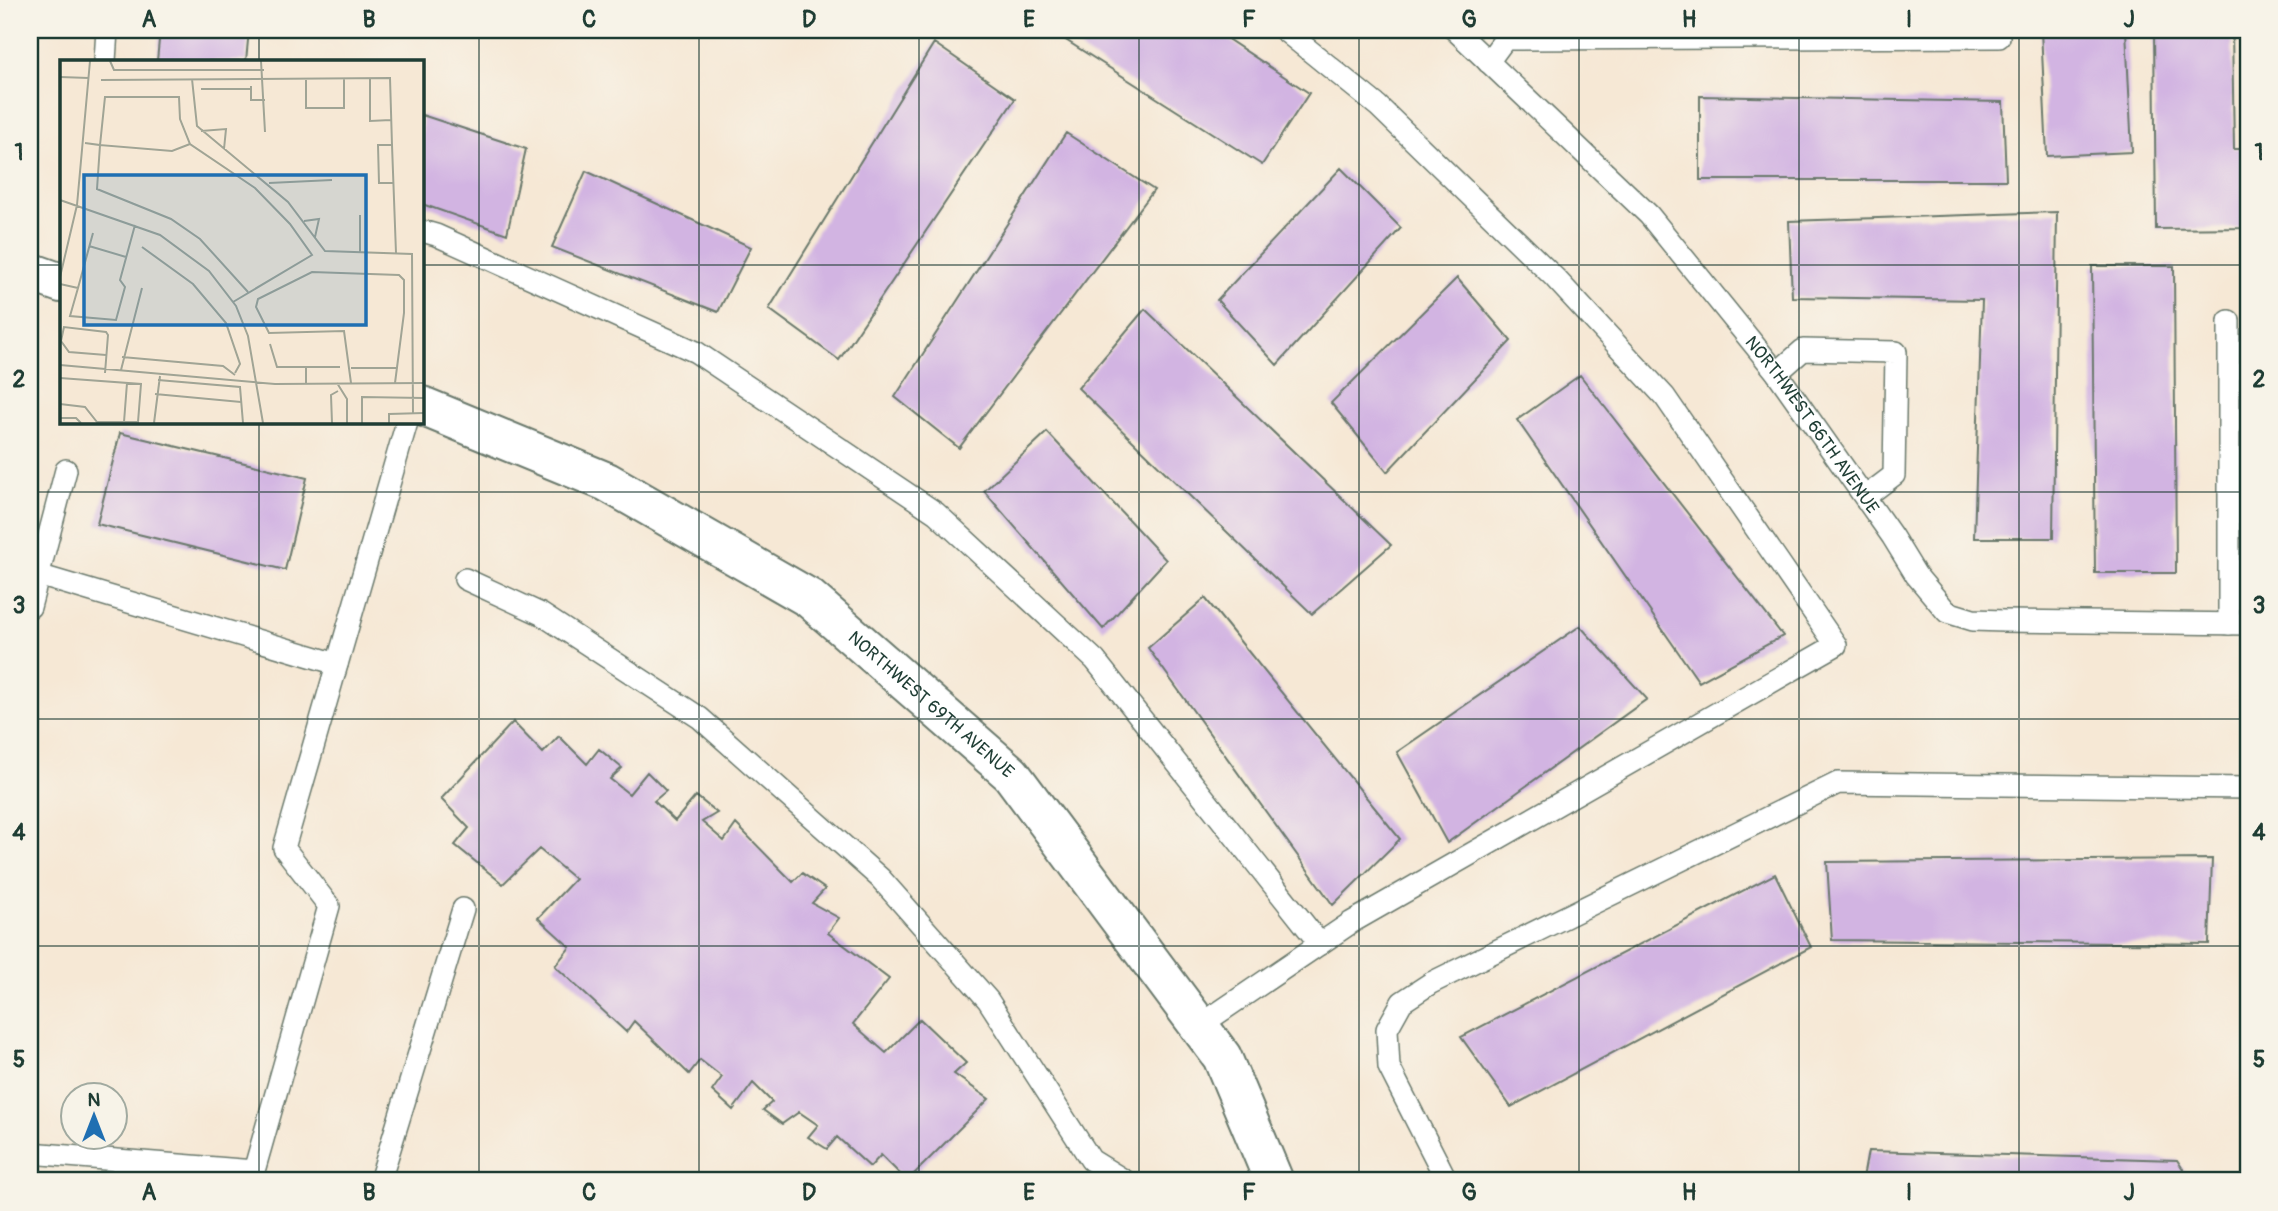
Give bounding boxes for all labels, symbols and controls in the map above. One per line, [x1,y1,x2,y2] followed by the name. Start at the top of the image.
[142,5,157,34] text: A
[362,5,376,34] text: B
[582,5,596,34] text: C
[802,5,816,34] text: D
[1023,5,1035,34] text: E
[1242,5,1256,34] text: F
[1461,5,1477,34] text: G
[1682,5,1696,34] text: H
[1906,5,1912,34] text: I
[2123,5,2135,34] text: J
[60,60,424,424] inset map
[15,138,24,167] text: 1
[2255,138,2264,167] text: 1
[1740,331,1884,519] street label: NORTHWEST 66TH AVENUE
[13,365,26,394] text: 2
[2253,365,2266,394] text: 2
[13,591,25,620] text: 3
[2253,591,2265,620] text: 3
[843,626,1019,783] street label: NORTHWEST 69TH AVENUE
[12,818,26,847] text: 4
[2252,818,2266,847] text: 4
[13,1045,25,1074] text: 5
[2253,1045,2265,1074] text: 5
[60,1082,130,1152] north arrow
[88,1088,101,1112] text: N
[142,1178,157,1207] text: A
[362,1178,376,1207] text: B
[582,1178,596,1207] text: C
[802,1178,816,1207] text: D
[1023,1178,1035,1207] text: E
[1242,1178,1256,1207] text: F
[1461,1178,1477,1207] text: G
[1682,1178,1696,1207] text: H
[1906,1178,1912,1207] text: I
[2123,1178,2135,1207] text: J

